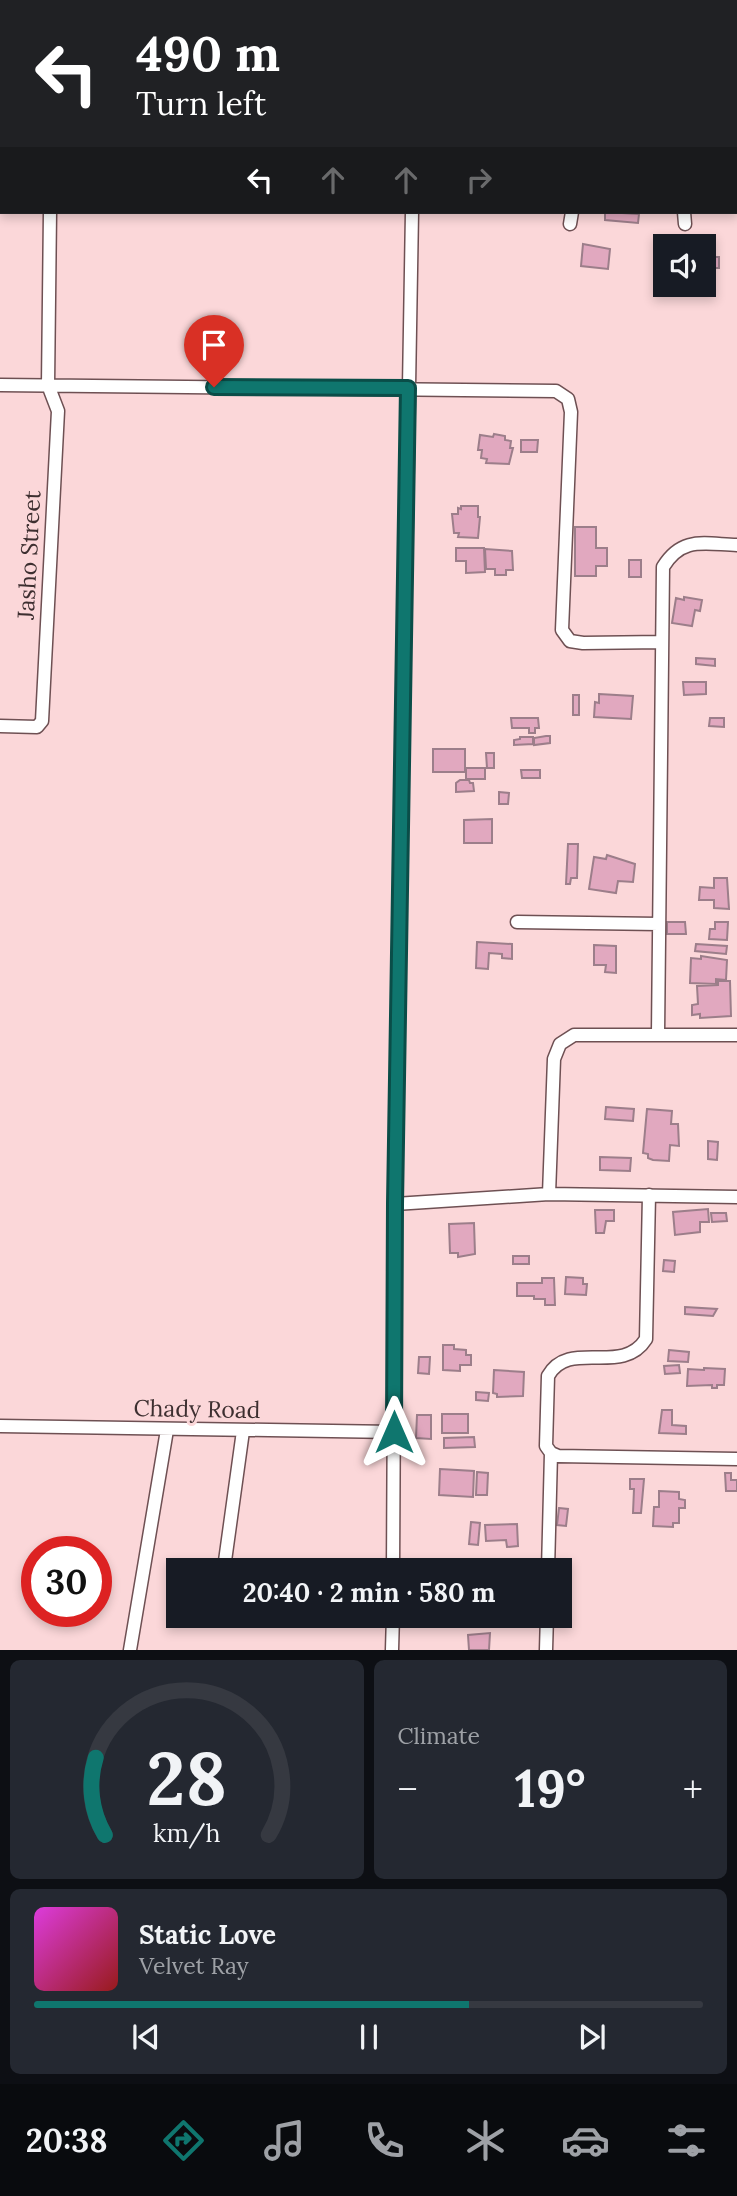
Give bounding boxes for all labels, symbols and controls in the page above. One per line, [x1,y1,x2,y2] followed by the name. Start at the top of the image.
[136,22,280,84] text: 490 m
[21,28,112,119] icon: left
[136,83,266,124] text: Turn left
[241,161,279,199] icon: left
[314,161,352,199] icon: ahead
[387,161,425,199] icon: ahead
[460,161,498,199] icon: right
[653,234,716,297] map controls
[653,234,716,297] button: sound
[184,315,244,387] pin
[195,326,233,364] icon: arrive
[11,490,46,621] street label: Jasho Street
[133,1393,261,1424] street label: Chady Road
[357,1395,431,1469] position arrow
[21,1536,112,1627] speed limit sign: 30
[243,1576,495,1609] text: 20:40 · 2 min · 580 m
[398,1721,480,1750] text: Climate
[147,1733,227,1826] text: 28
[515,1755,586,1821] text: 19°
[398,1765,418,1813] text: −
[683,1765,703,1813] text: +
[153,1817,221,1849] text: km/h
[139,1918,276,1951] text: Static Love
[139,1951,249,1980] text: Velvet Ray
[127,2018,165,2056] icon: previous
[350,2018,388,2056] icon: pause
[573,2018,611,2056] icon: next
[159,2116,208,2165] icon: directions
[260,2116,309,2165] icon: music
[360,2116,409,2165] icon: phone
[461,2116,510,2165] icon: climate
[561,2116,610,2165] icon: car
[662,2116,711,2165] icon: filters
[26,2120,107,2161] text: 20:38

